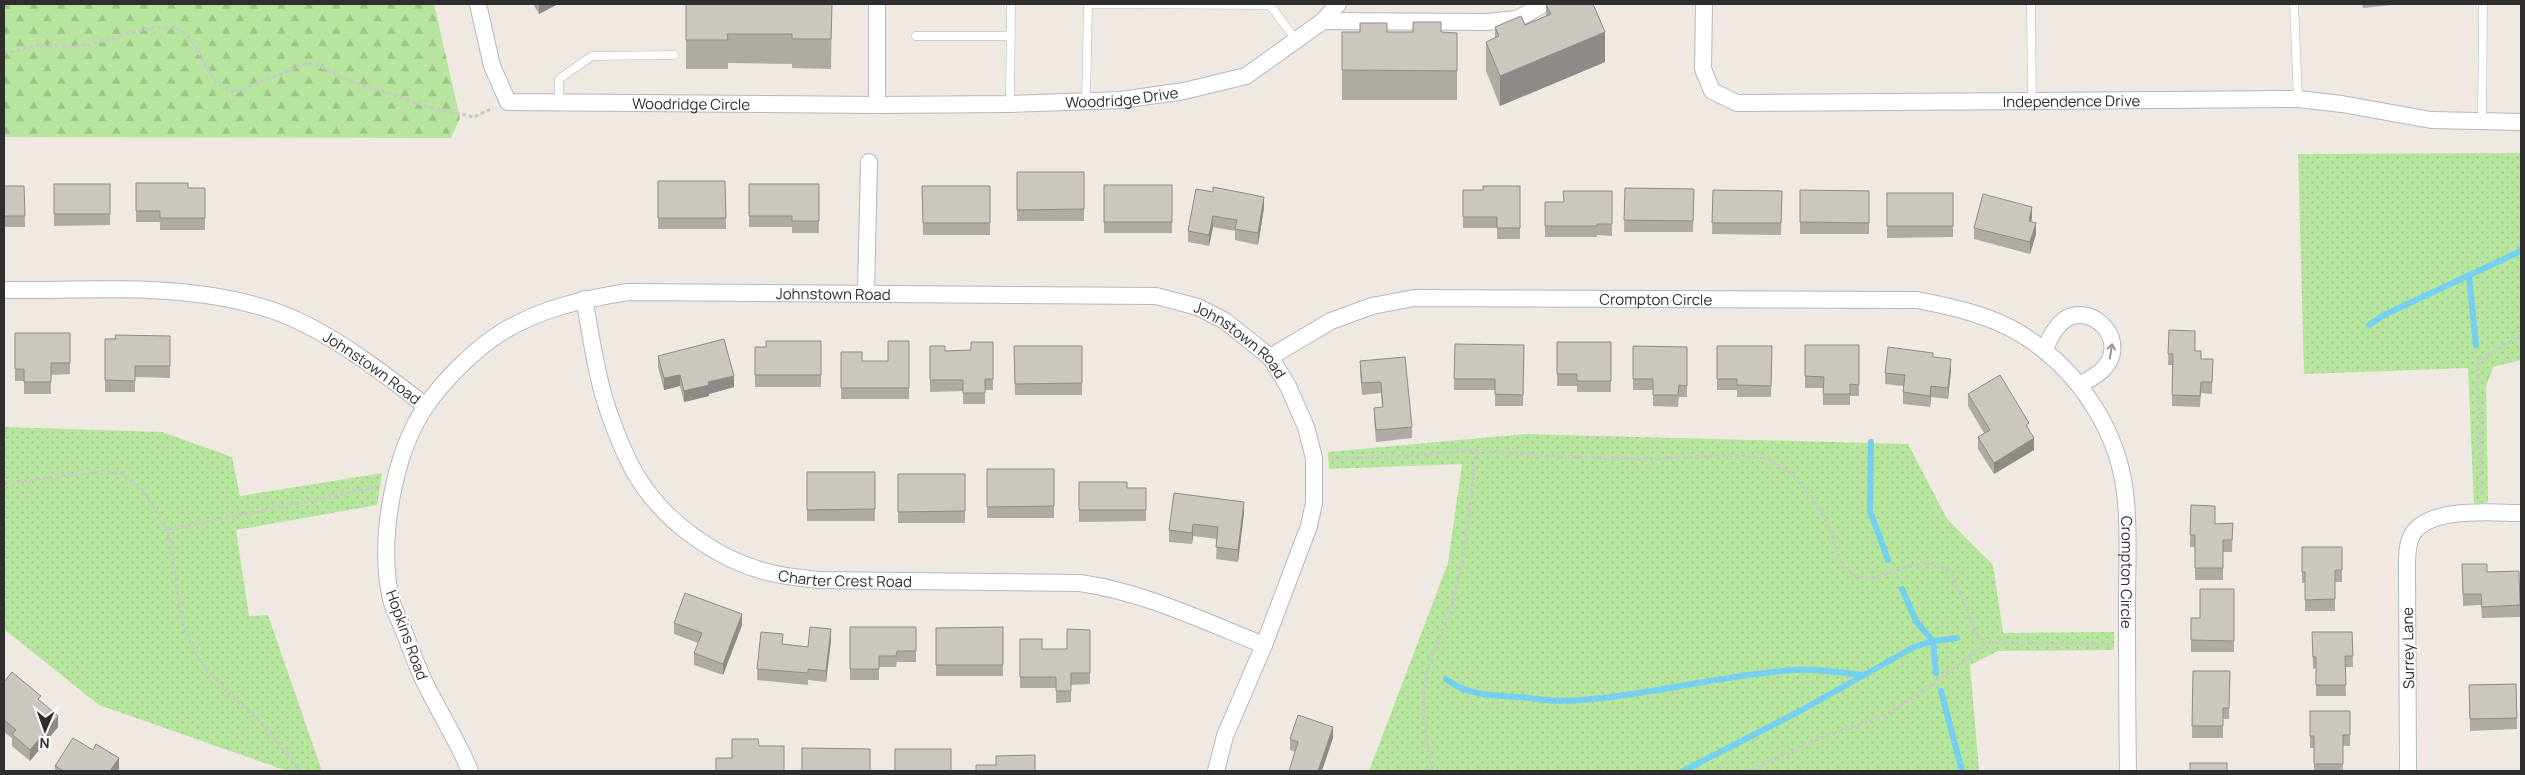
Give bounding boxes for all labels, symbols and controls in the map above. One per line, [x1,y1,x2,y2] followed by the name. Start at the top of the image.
[1065,81,1180,113] street label: Woodridge Drive
[2003,90,2140,112] street label: Independence Drive
[632,93,750,114] street label: Woodridge Circle
[776,283,891,304] street label: Johnstown Road
[1599,288,1712,310] street label: Crompton Circle
[1192,296,1291,382] street label: Johnstown Road
[320,326,425,409] street label: Johnstown Road
[2106,344,2116,360] one-way arrow
[2116,515,2138,629] street label: Crompton Circle
[777,564,912,592] street label: Charter Crest Road
[381,587,433,683] street label: Hopkins Road
[2397,607,2419,689] street label: Surrey Lane
[20,705,70,755] north arrow
[39,734,50,753] text: N

